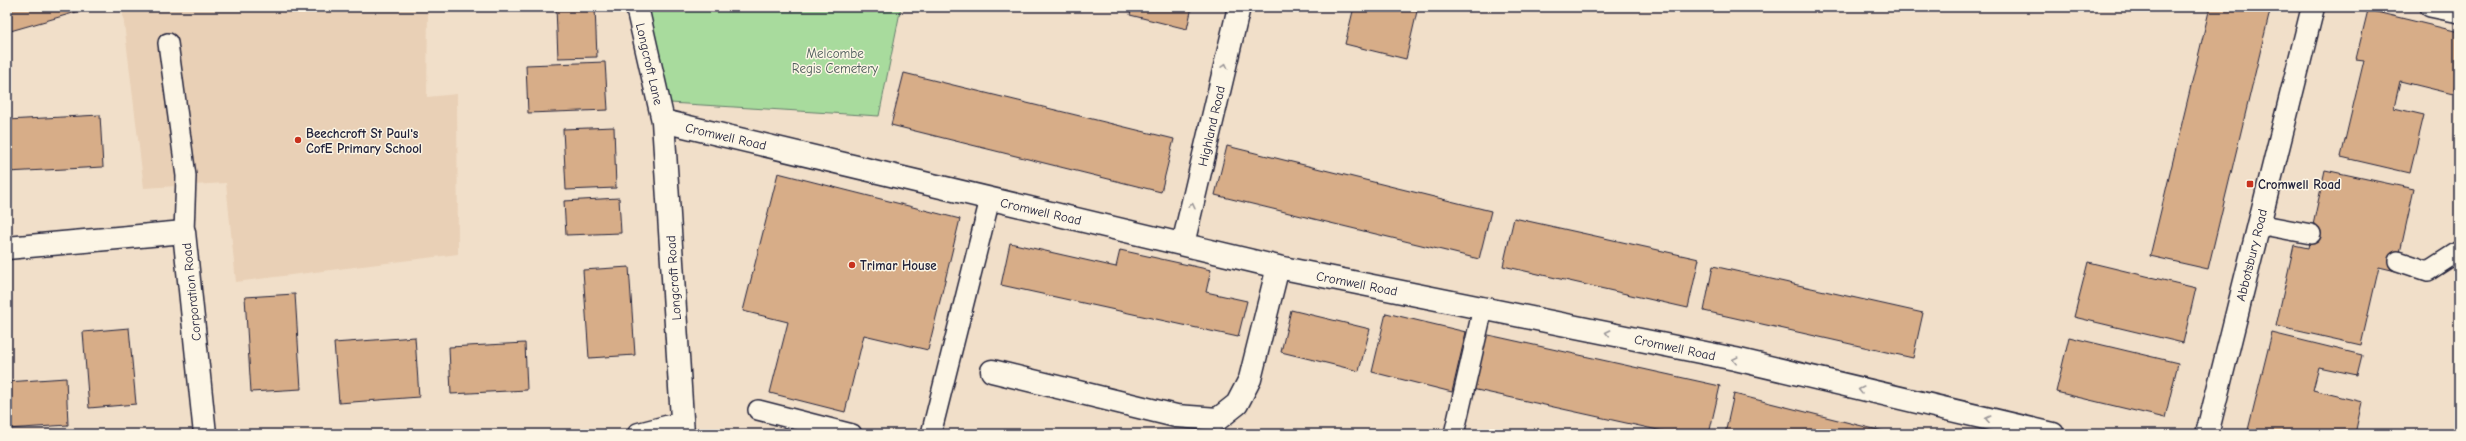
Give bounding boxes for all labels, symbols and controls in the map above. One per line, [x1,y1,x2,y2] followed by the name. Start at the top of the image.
[633,22,666,107] street label: Longcroft Lane
[792,46,878,76] park label: Melcombe Regis Cemetery
[1220,63,1229,70] one-way arrow
[1195,84,1228,168] street label: Highland Road
[684,120,768,153] street label: Cromwell Road
[306,126,422,156] place label: Beechcroft St Paul's CofE Primary School
[293,135,303,145] marker: Beechcroft St Paul's CofE Primary School
[2258,177,2341,192] place label: Cromwell Road
[2245,179,2255,189] marker: Cromwell Road
[999,195,1083,228] street label: Cromwell Road
[1187,203,1196,210] one-way arrow
[2233,208,2270,303] street label: Abbotsbury Road
[663,235,684,321] street label: Longcroft Road
[179,242,204,342] street label: Corporation Road
[860,258,937,273] place label: Trimar House
[847,260,857,270] marker: Trimar House
[1315,268,1399,299] street label: Cromwell Road
[1604,330,1611,338] one-way arrow
[1633,332,1717,363] street label: Cromwell Road
[1732,356,1738,364] one-way arrow
[1858,386,1865,395] one-way arrow
[1985,416,1991,424] one-way arrow

